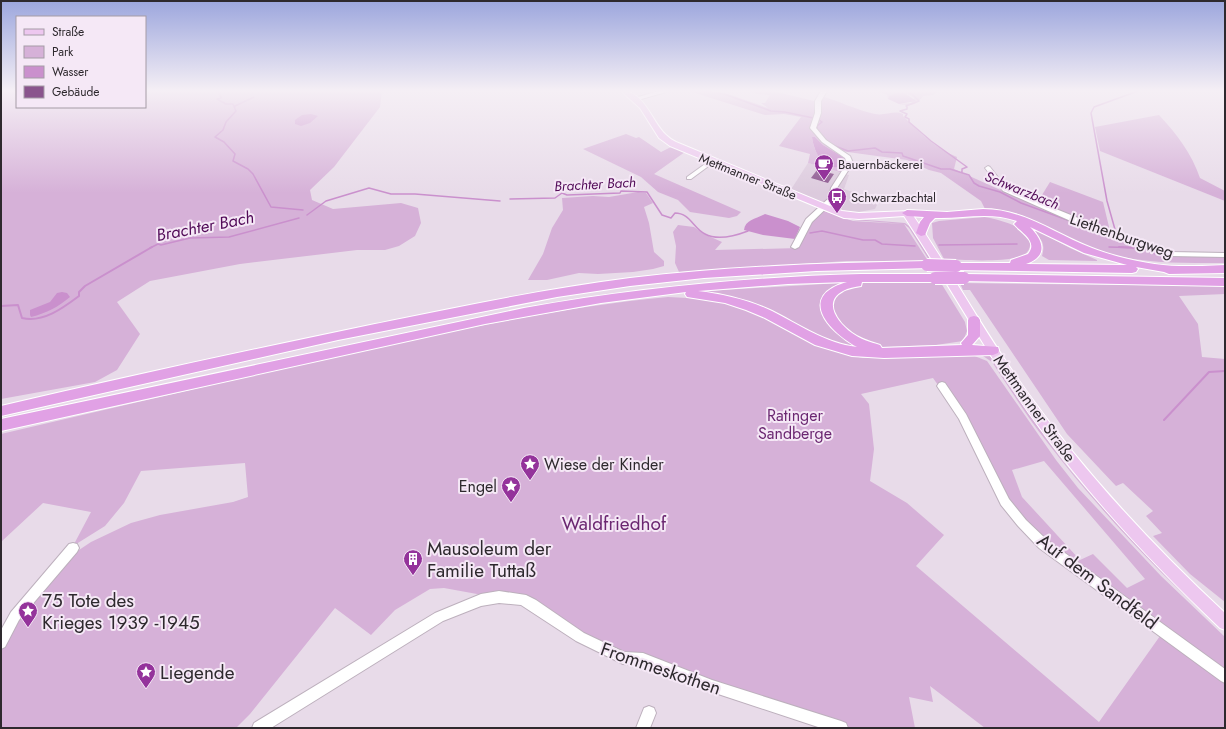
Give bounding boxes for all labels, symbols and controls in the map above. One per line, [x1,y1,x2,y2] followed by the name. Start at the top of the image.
[16,16,146,108] legend
[52,23,84,41] text: Straße
[52,43,74,61] text: Park
[52,63,89,81] text: Wasser
[52,83,99,101] text: Gebäude
[696,148,800,205] street label: Mettmanner Straße
[813,153,835,181] cafe icon: Bauernbäckerei
[838,155,923,174] place label: Bauernbäckerei
[982,166,1062,214] water label: Schwarzbach
[554,172,636,196] water label: Brachter Bach
[826,186,848,214] bus stop icon: Schwarzbachtal
[851,188,936,207] place label: Schwarzbachtal
[154,205,256,247] water label: Brachter Bach
[1067,207,1177,264] street label: Liethenburgweg
[988,350,1081,467] street label: Mettmanner Straße
[758,404,832,445] park label: Ratinger Sandberge
[519,453,541,481] place icon: Wiese der Kinder
[544,453,664,476] place label: Wiese der Kinder
[459,475,497,498] place label: Engel
[500,475,522,503] place icon: Engel
[562,510,667,537] park label: Waldfriedhof
[1032,527,1164,636] street label: Auf dem Sandfeld
[427,535,552,584] place label: Mausoleum der Familie Tuttaß
[402,548,424,576] building icon: Mausoleum der Familie Tuttaß
[42,587,200,636] place label: 75 Tote des Krieges 1939 -1945
[17,600,39,628] place icon: 75 Tote des Krieges 1939 -1945
[597,635,725,702] street label: Frommeskothen
[160,659,235,686] place label: Liegende
[135,661,157,689] place icon: Liegende

